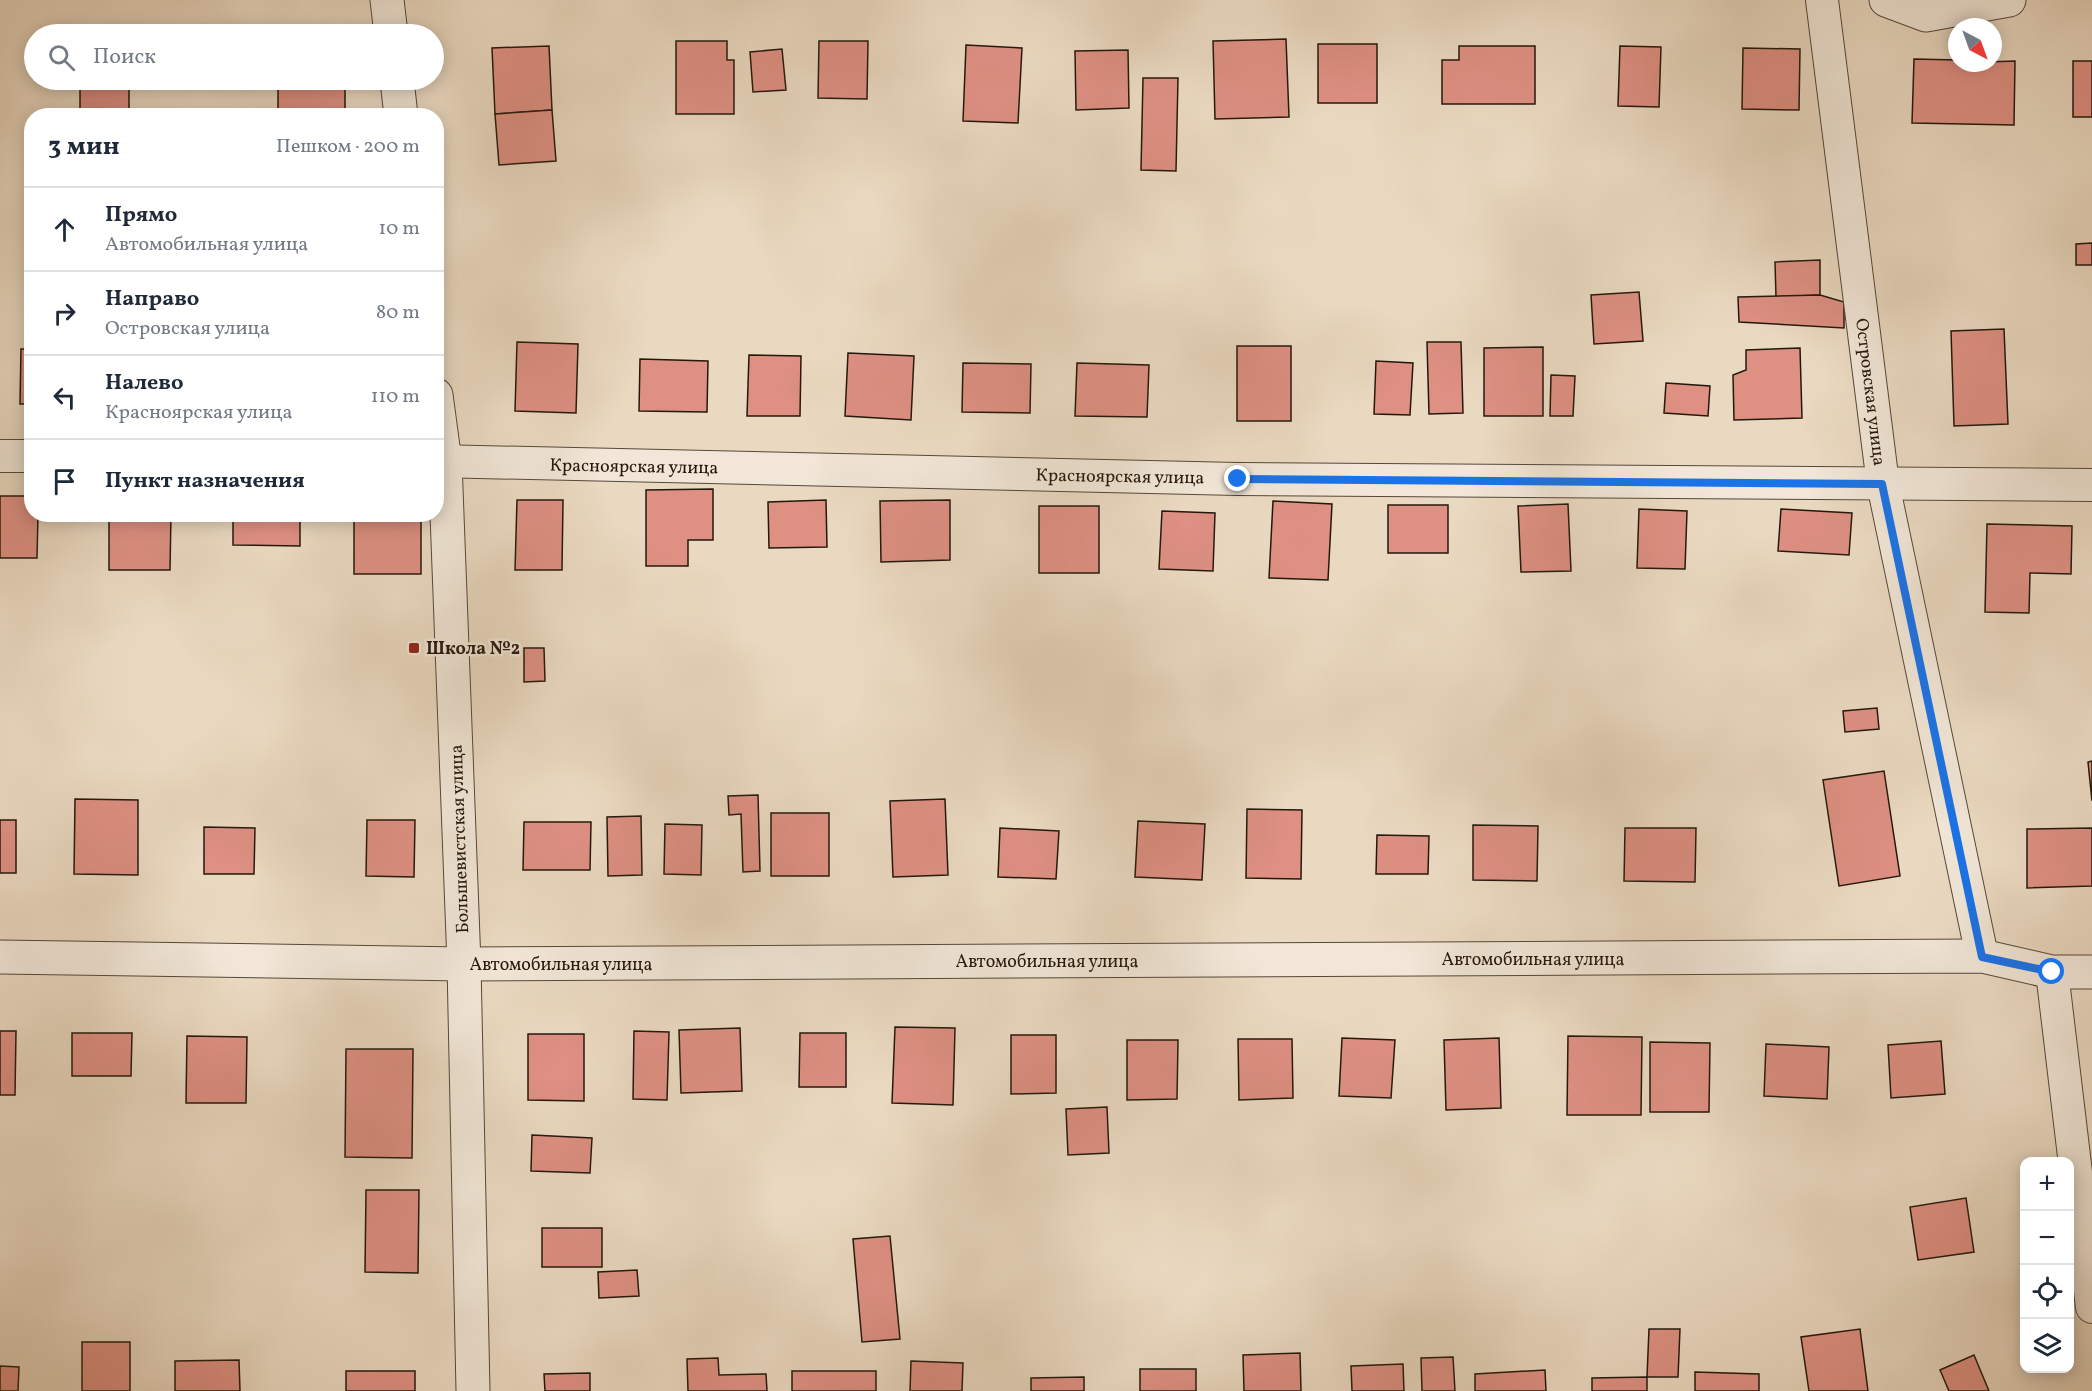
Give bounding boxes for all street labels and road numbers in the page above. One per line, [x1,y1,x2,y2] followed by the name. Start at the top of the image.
[1848,317,1891,467] street label: Островская улица
[549,454,719,481] street label: Красноярская улица
[1035,464,1205,491] street label: Красноярская улица
[445,744,476,934] street label: Большевистская улица
[1442,948,1624,973] street label: Автомобильная улица
[956,950,1138,975] street label: Автомобильная улица
[470,953,652,978] street label: Автомобильная улица

